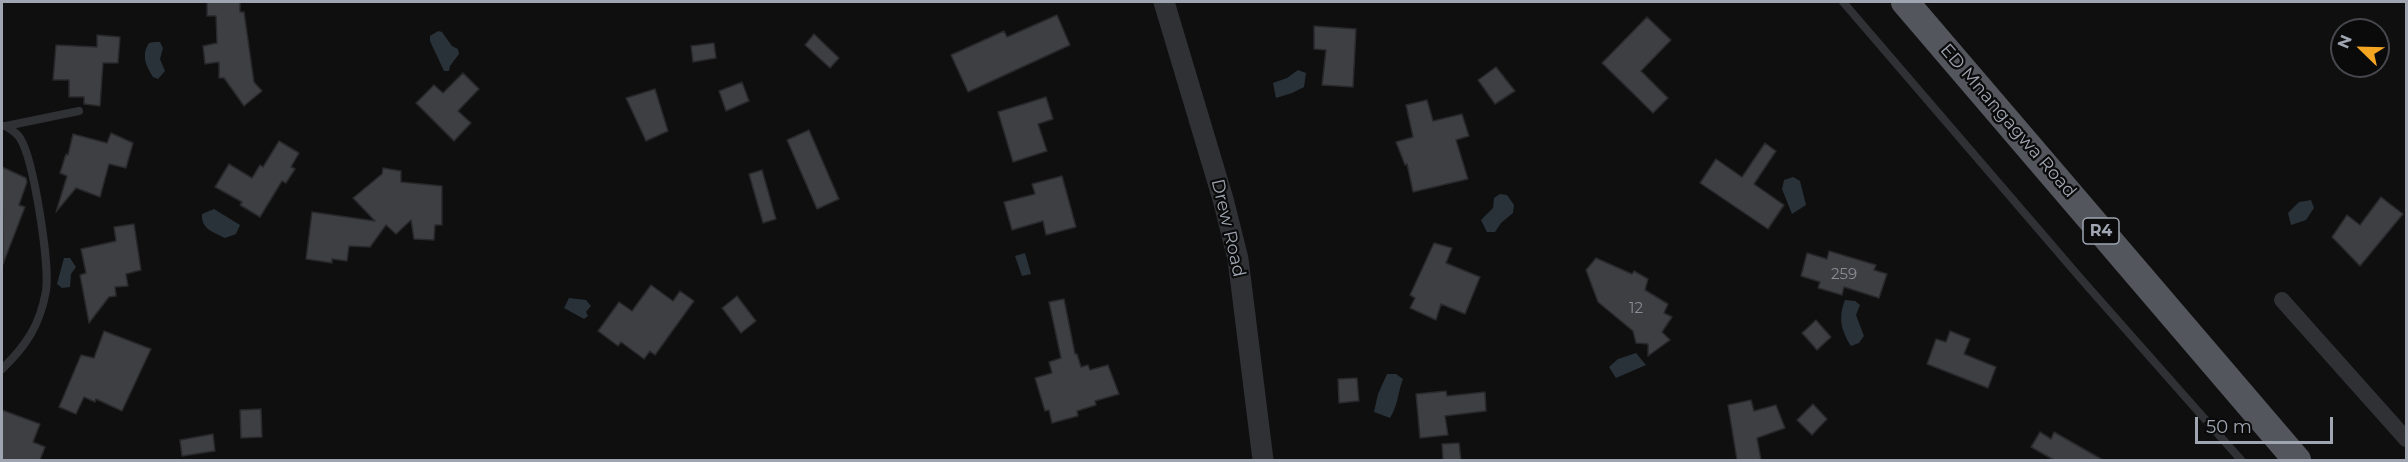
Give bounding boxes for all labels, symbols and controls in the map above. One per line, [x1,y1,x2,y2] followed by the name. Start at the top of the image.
[2330,18,2390,78] north arrow
[2334,32,2356,51] text: N
[1935,40,2081,202] street label: ED Mnangagwa Road
[1206,177,1250,279] street label: Drew Road
[2083,218,2119,244] road number: R4
[1831,266,1857,284] house number: 259
[1629,300,1643,318] house number: 12
[2198,405,2336,443] scale bar
[2206,416,2252,438] text: 50 m

